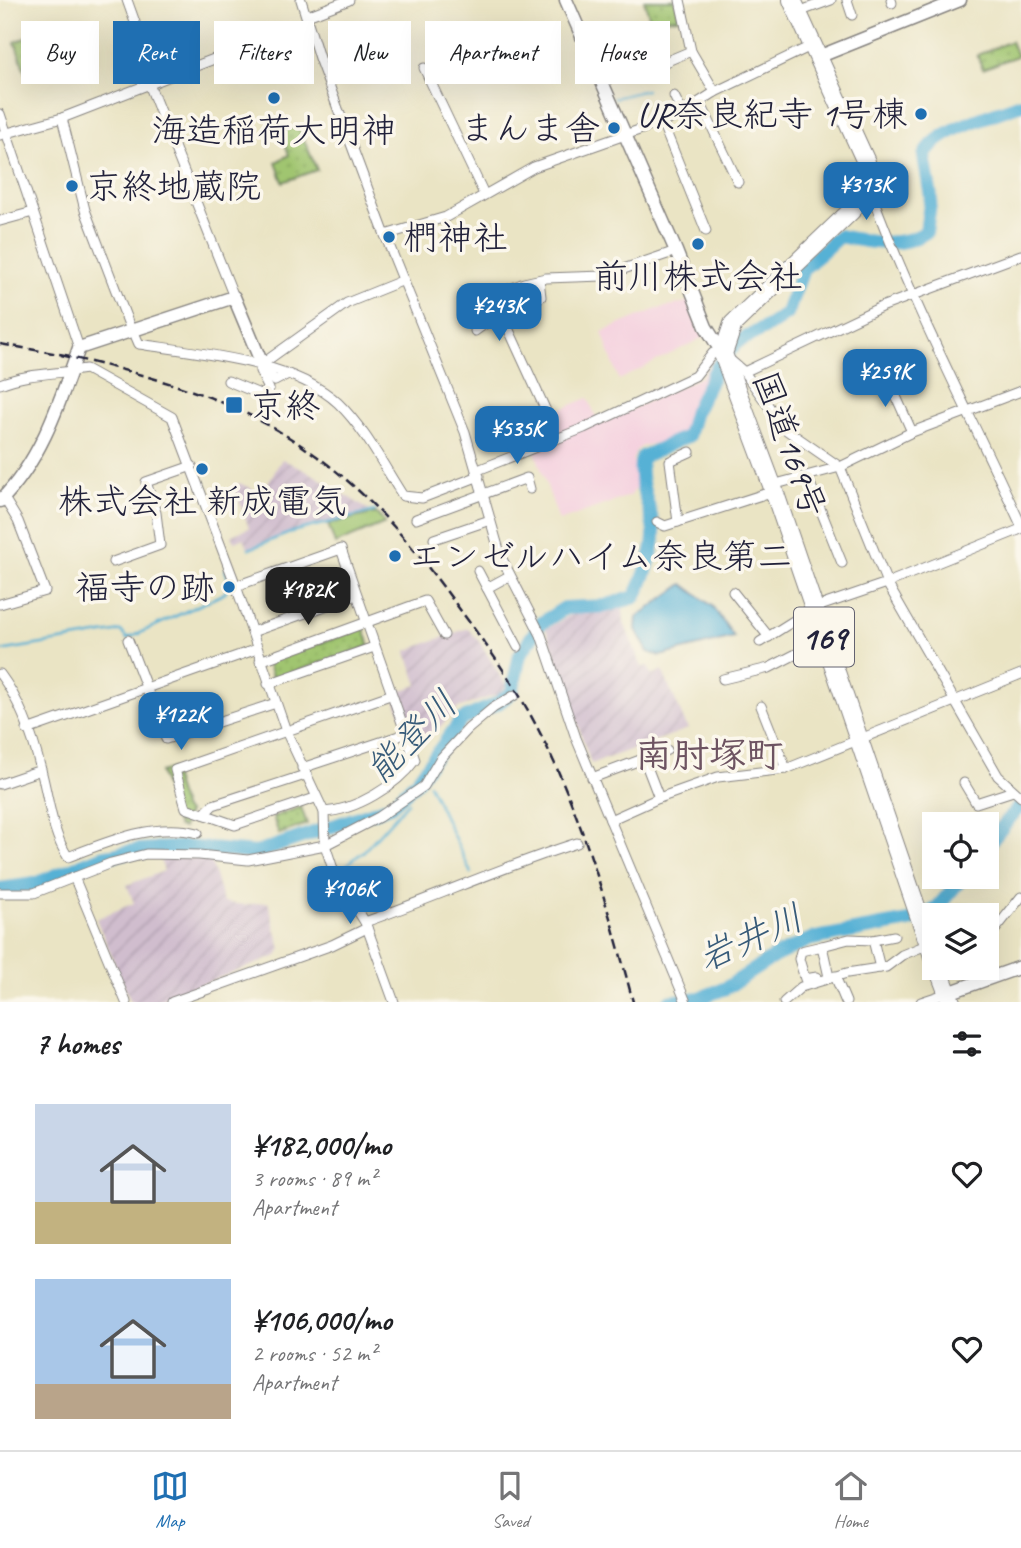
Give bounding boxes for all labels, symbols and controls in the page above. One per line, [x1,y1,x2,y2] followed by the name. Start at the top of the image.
[21,21,99,84] chip: Buy
[113,21,200,84] chip: Rent
[214,21,314,84] chip: Filters
[328,21,411,84] chip: New
[425,21,561,84] chip: Apartment
[575,21,670,84] chip: House
[266,90,282,106] marker: 海造稲荷大明神
[637,92,907,137] place label: UR奈良紀寺 1号棟
[460,106,600,151] place label: まんま舎
[913,106,929,122] marker: UR奈良紀寺 1号棟
[151,108,397,153] place label: 海造稲荷大明神
[606,120,622,136] marker: まんま舎
[817,162,915,222] pin: ¥313K
[86,164,261,209] place label: 京終地蔵院
[839,170,893,199] text: ¥313K
[64,178,80,194] marker: 京終地蔵院
[403,215,508,260] place label: 椚神社
[381,229,397,245] marker: 椚神社
[690,236,706,252] marker: 前川株式会社
[593,254,803,299] place label: 前川株式会社
[450,284,548,343] pin: ¥243K
[472,291,526,320] text: ¥243K
[836,350,934,409] pin: ¥259K
[859,357,911,386] text: ¥259K
[742,365,837,523] street label: 国道169号
[250,383,320,428] place label: 京終
[224,395,244,415] marker: 京終
[468,406,566,466] pin: ¥535K
[491,414,543,443] text: ¥535K
[194,461,210,477] marker: 株式会社 新成電気
[58,479,346,524] place label: 株式会社 新成電気
[409,534,793,579] place label: エンゼルハイム奈良第二
[387,548,403,564] marker: エンゼルハイム奈良第二
[75,565,215,610] place label: 福寺の跡
[259,568,357,627] pin: ¥182K
[281,575,335,604] text: ¥182K
[221,579,237,595] marker: 福寺の跡
[794,608,854,666] road number: 169
[355,680,467,792] water label: 能登川
[132,692,230,752] pin: ¥122K
[154,700,208,729] text: ¥122K
[635,731,783,778] district label: 南肘塚町
[922,812,999,980] map controls
[922,812,999,889] button: locate
[301,866,399,926] pin: ¥106K
[323,874,377,903] text: ¥106K
[690,893,810,981] water label: 岩井川
[922,903,999,980] button: layers
[35,1025,120,1063] text: 7 homes
[948,1025,986,1063] icon: filters
[252,1126,391,1164] text: ¥182,000/mo
[91,1132,175,1216] icon: home
[948,1155,986,1193] icon: heart
[252,1164,376,1193] text: 3 rooms · 89 m²
[252,1193,337,1222] text: Apartment
[252,1301,392,1339] text: ¥106,000/mo
[91,1307,175,1391] icon: home
[948,1330,986,1368] icon: heart
[252,1339,376,1368] text: 2 rooms · 52 m²
[252,1368,337,1397] text: Apartment
[151,1467,189,1533] tab: Map
[491,1467,529,1533] tab: Saved
[832,1467,870,1533] tab: Home

